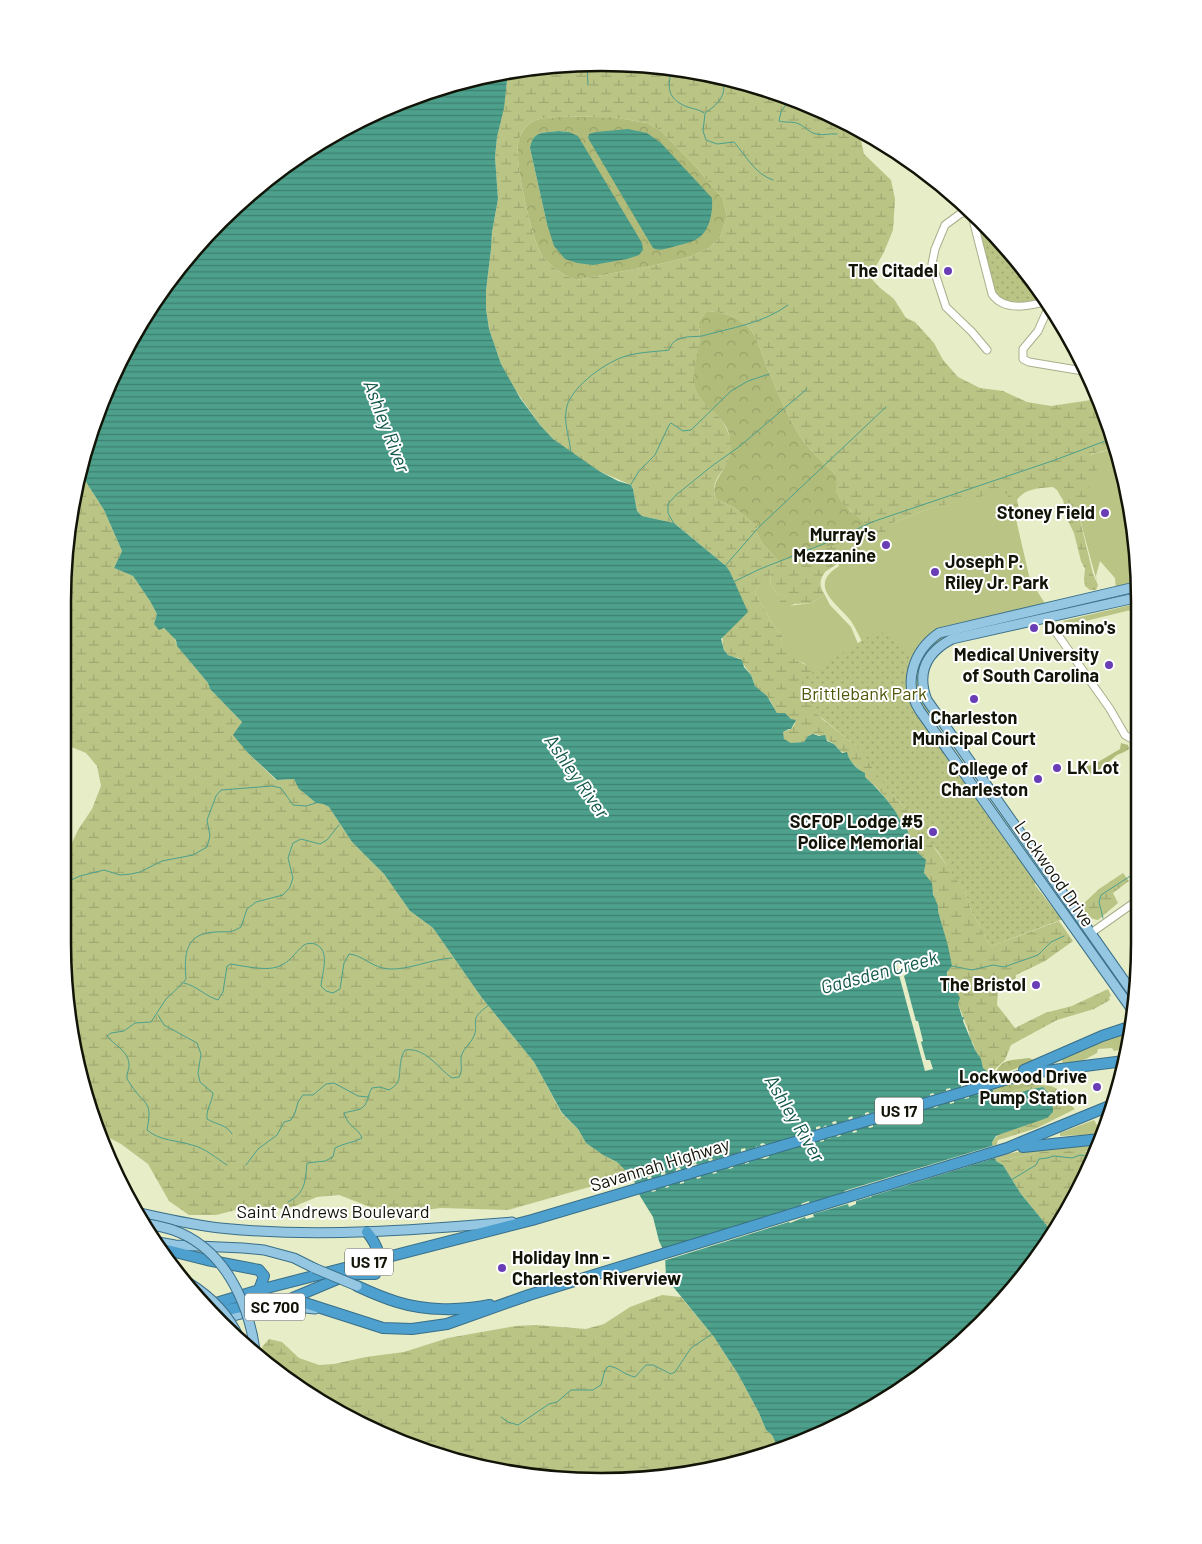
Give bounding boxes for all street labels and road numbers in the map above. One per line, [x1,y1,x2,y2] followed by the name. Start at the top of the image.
[1010,816,1099,931] street label: Lockwood Drive
[875,1098,923,1124] road number: US 17
[587,1132,732,1196] street label: Savannah Highway
[236,1200,430,1222] street label: Saint Andrews Boulevard
[345,1248,393,1276] road number: US 17
[245,1294,305,1320] road number: SC 700

